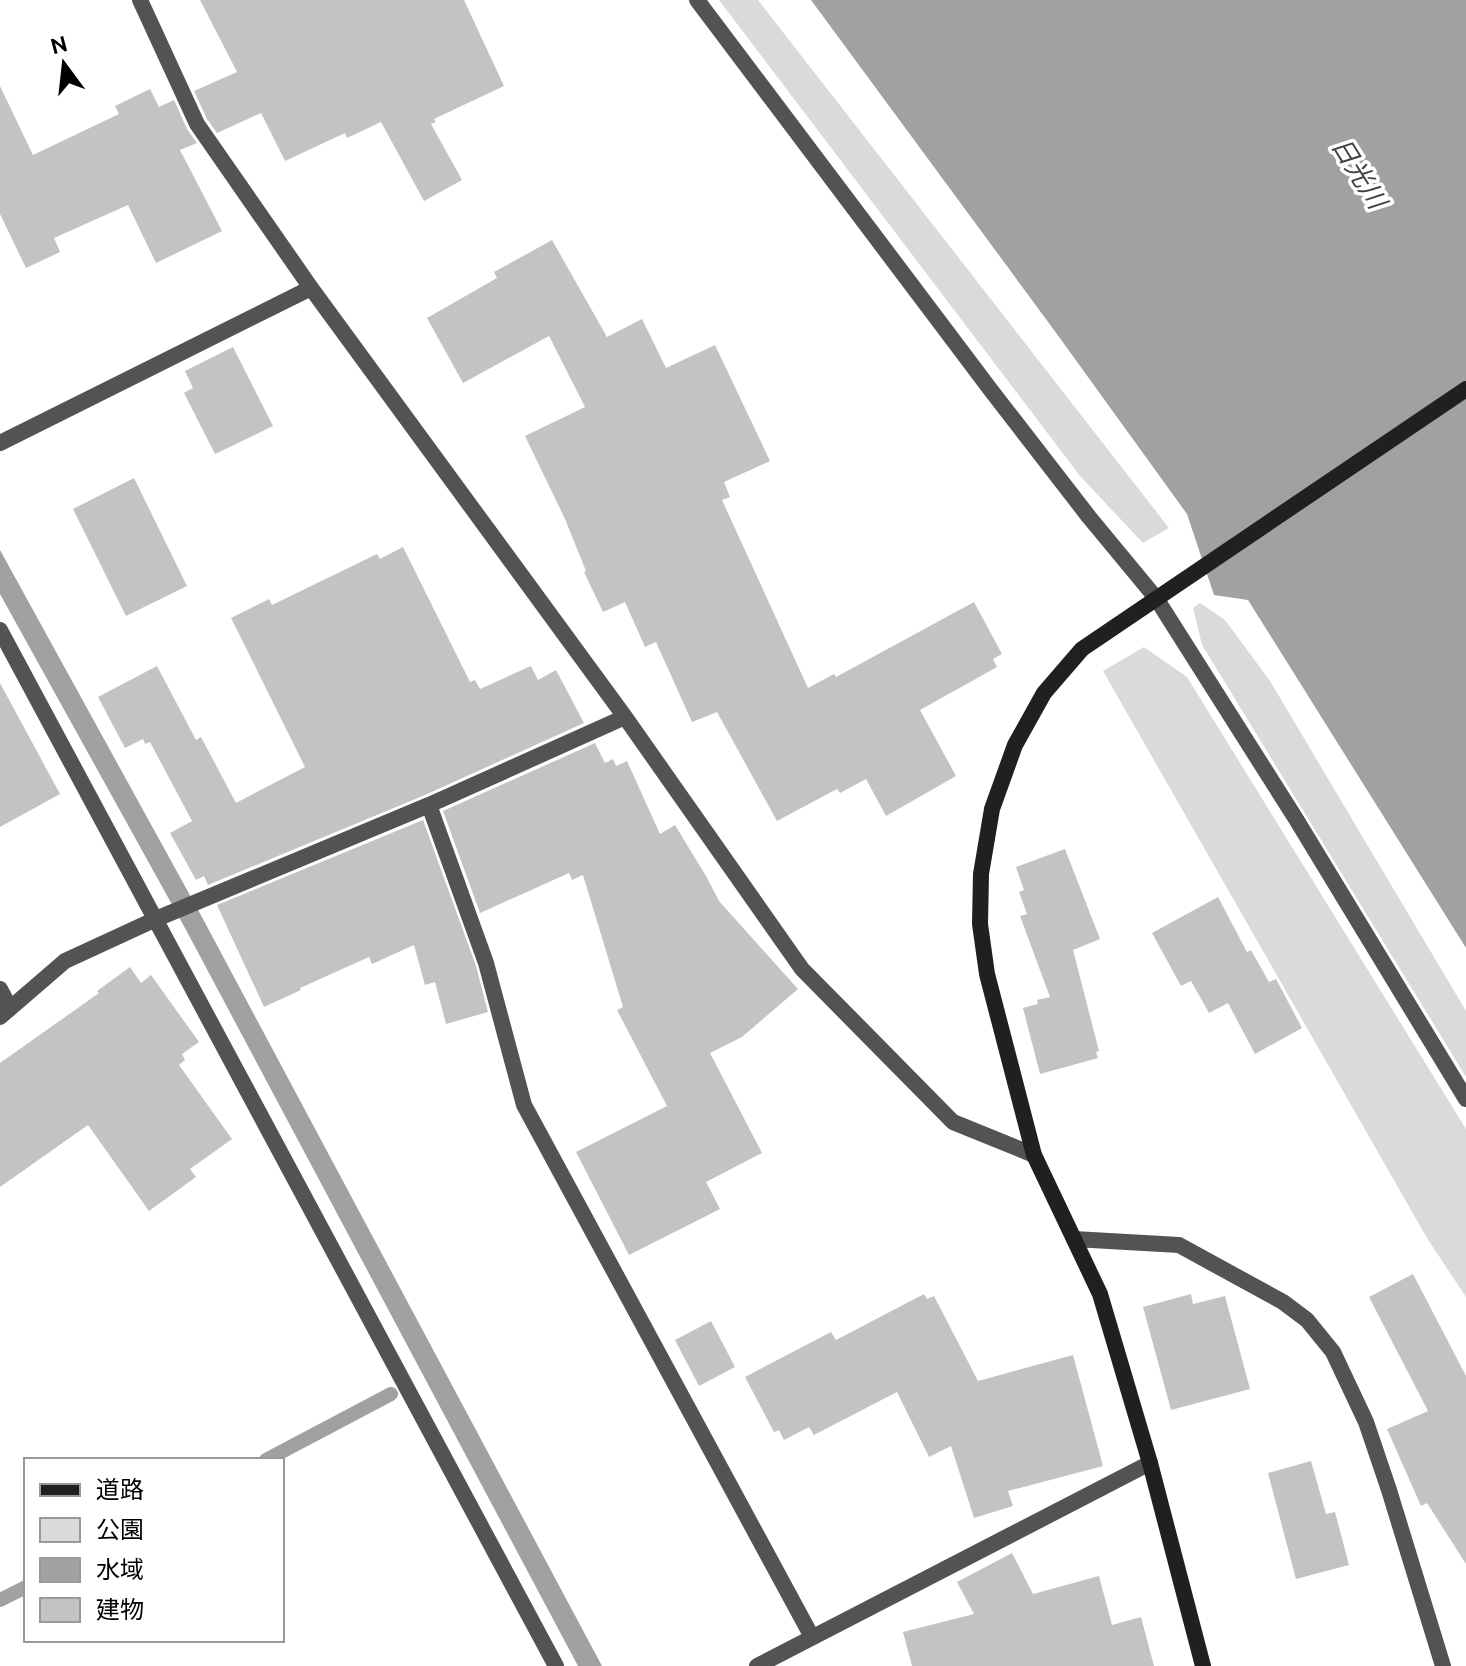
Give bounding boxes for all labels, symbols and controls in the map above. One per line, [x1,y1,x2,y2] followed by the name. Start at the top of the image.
[24,24,104,104] north arrow
[48,30,70,58] text: N
[1326,132,1394,216] water label: 日光川
[24,1458,284,1642] legend
[96,1476,144,1503] text: 道路
[96,1516,144,1543] text: 公園
[96,1556,144,1583] text: 水域
[96,1596,144,1623] text: 建物

